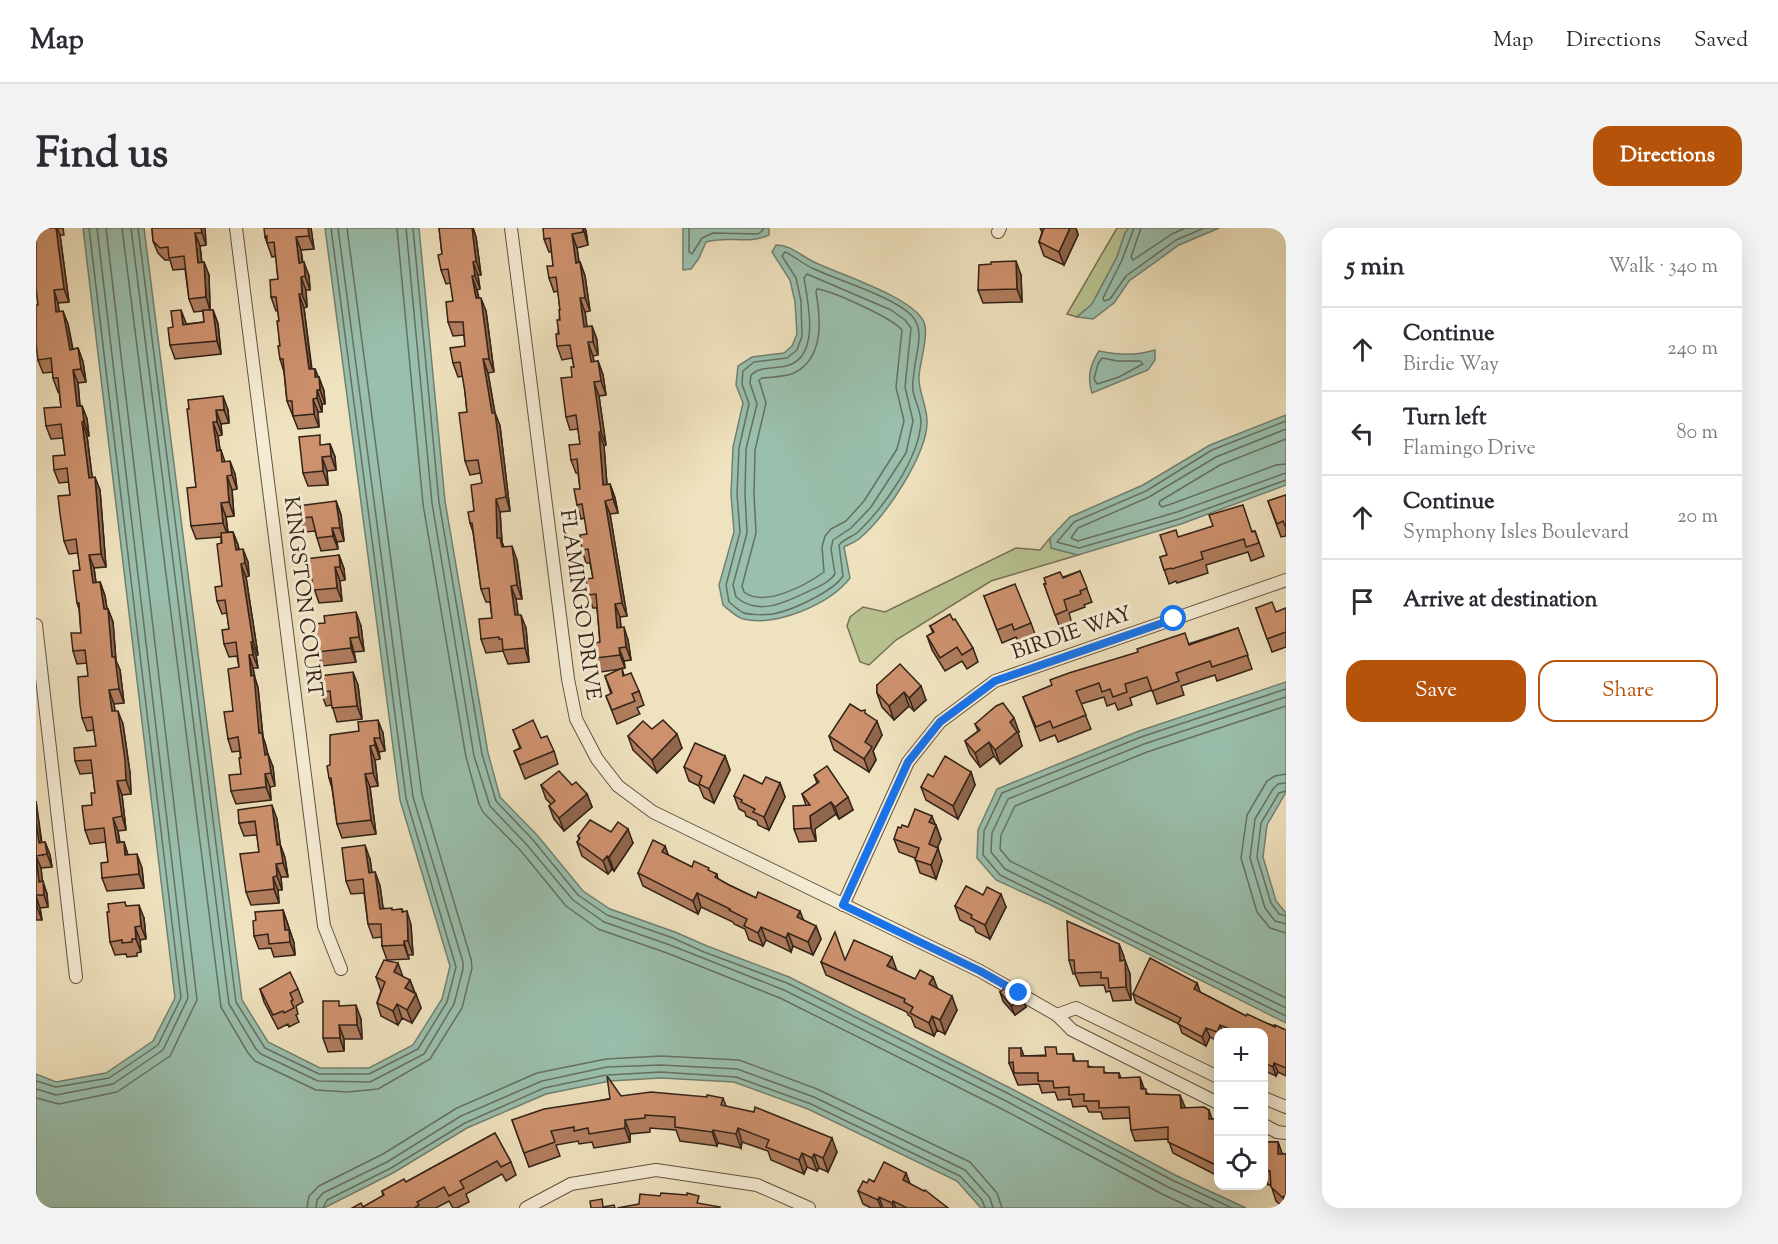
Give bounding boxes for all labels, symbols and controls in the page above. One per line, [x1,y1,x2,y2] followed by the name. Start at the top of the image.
[30,21,84,61] text: Map
[1493,26,1533,56] text: Map
[1566,26,1661,56] text: Directions
[1694,26,1748,56] text: Saved
[36,126,168,186] text: Find us
[1593,126,1742,186] button: Directions
[1346,249,1405,286] text: 5 min
[1608,253,1718,282] text: Walk · 340 m
[1403,319,1494,351] text: Continue
[1346,333,1379,366] icon: ahead
[1667,335,1718,364] text: 240 m
[1403,351,1499,380] text: Birdie Way
[1403,403,1486,435] text: Turn left
[1346,417,1379,450] icon: left
[1677,419,1718,448] text: 80 m
[1403,435,1536,464] text: Flamingo Drive
[1403,487,1494,519] text: Continue
[275,495,329,699] street label: KINGSTON COURT
[1346,501,1379,534] icon: ahead
[1677,503,1718,532] text: 20 m
[551,508,607,703] street label: FLAMINGO DRIVE
[1403,519,1629,548] text: Symphony Isles Boulevard
[1346,585,1379,618] icon: arrive
[1403,585,1598,617] text: Arrive at destination
[1008,599,1136,669] street label: BIRDIE WAY
[1160,605,1186,631] route start
[1346,660,1526,722] button: Save
[1538,660,1718,722] button: Share
[1005,979,1031,1005] route end
[1214,1028,1268,1190] map controls
[1214,1028,1268,1082] button: +
[1214,1082,1268,1136] button: −
[1214,1136,1268,1190] button: locate

